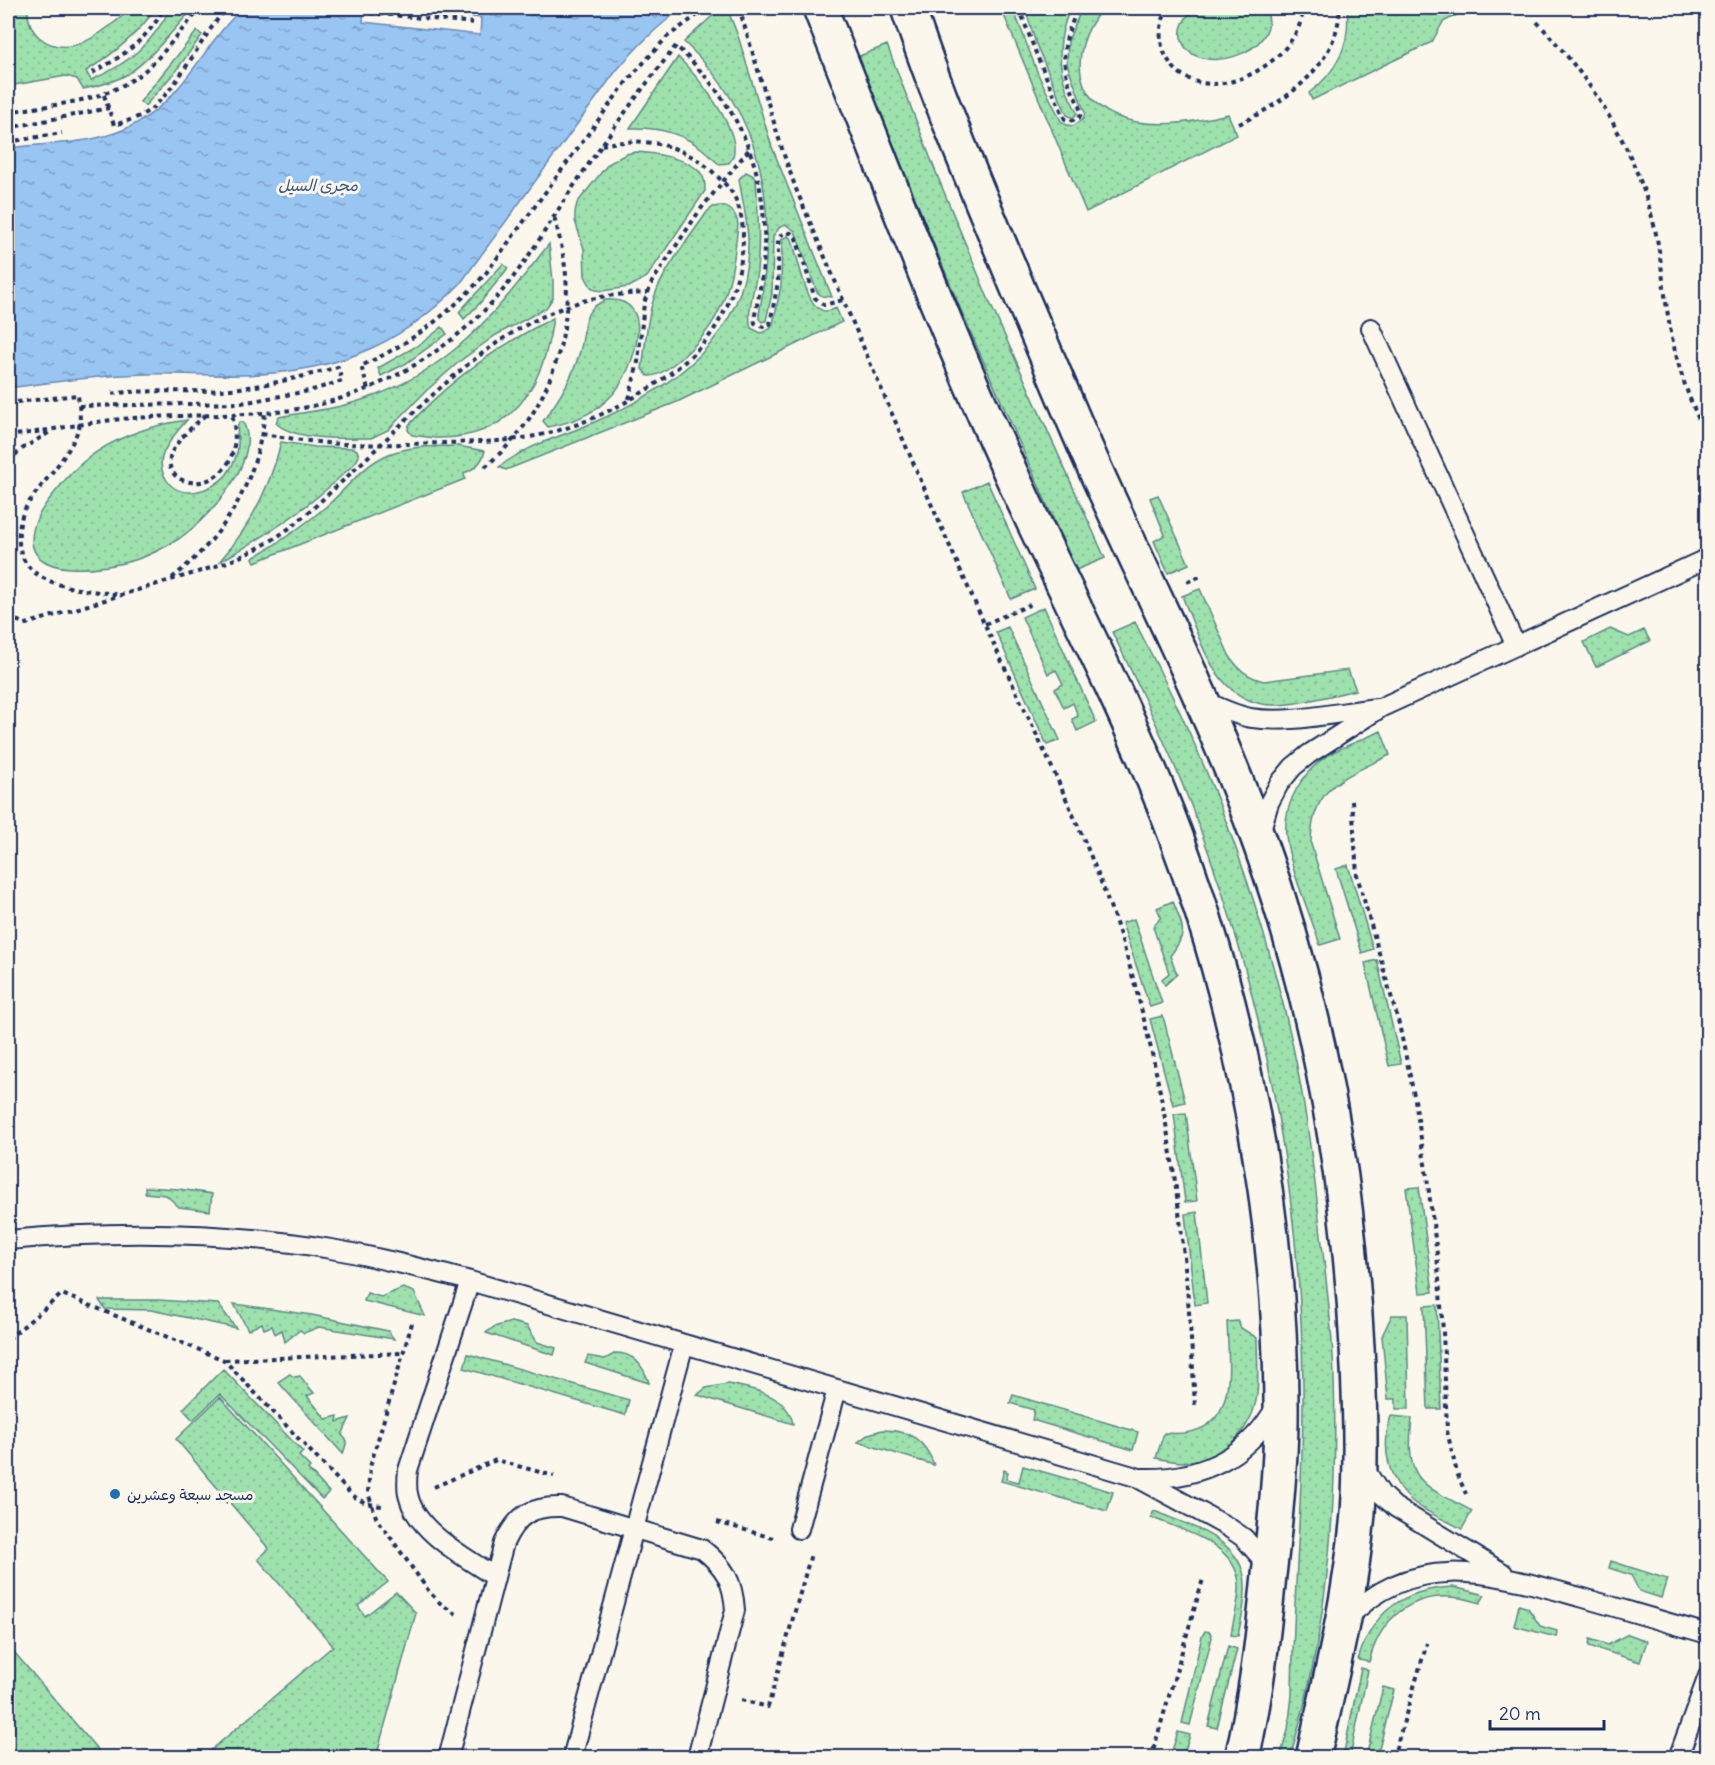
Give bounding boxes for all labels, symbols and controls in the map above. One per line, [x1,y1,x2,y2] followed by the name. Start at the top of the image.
[278,175,359,195] water label: مجرى السيل
[127,1485,254,1504] place label: مسجد سبعة وعشرين
[108,1487,122,1501] marker: مسجد سبعة وعشرين
[1490,1693,1604,1731] scale bar
[1499,1702,1541,1725] text: 20 m

